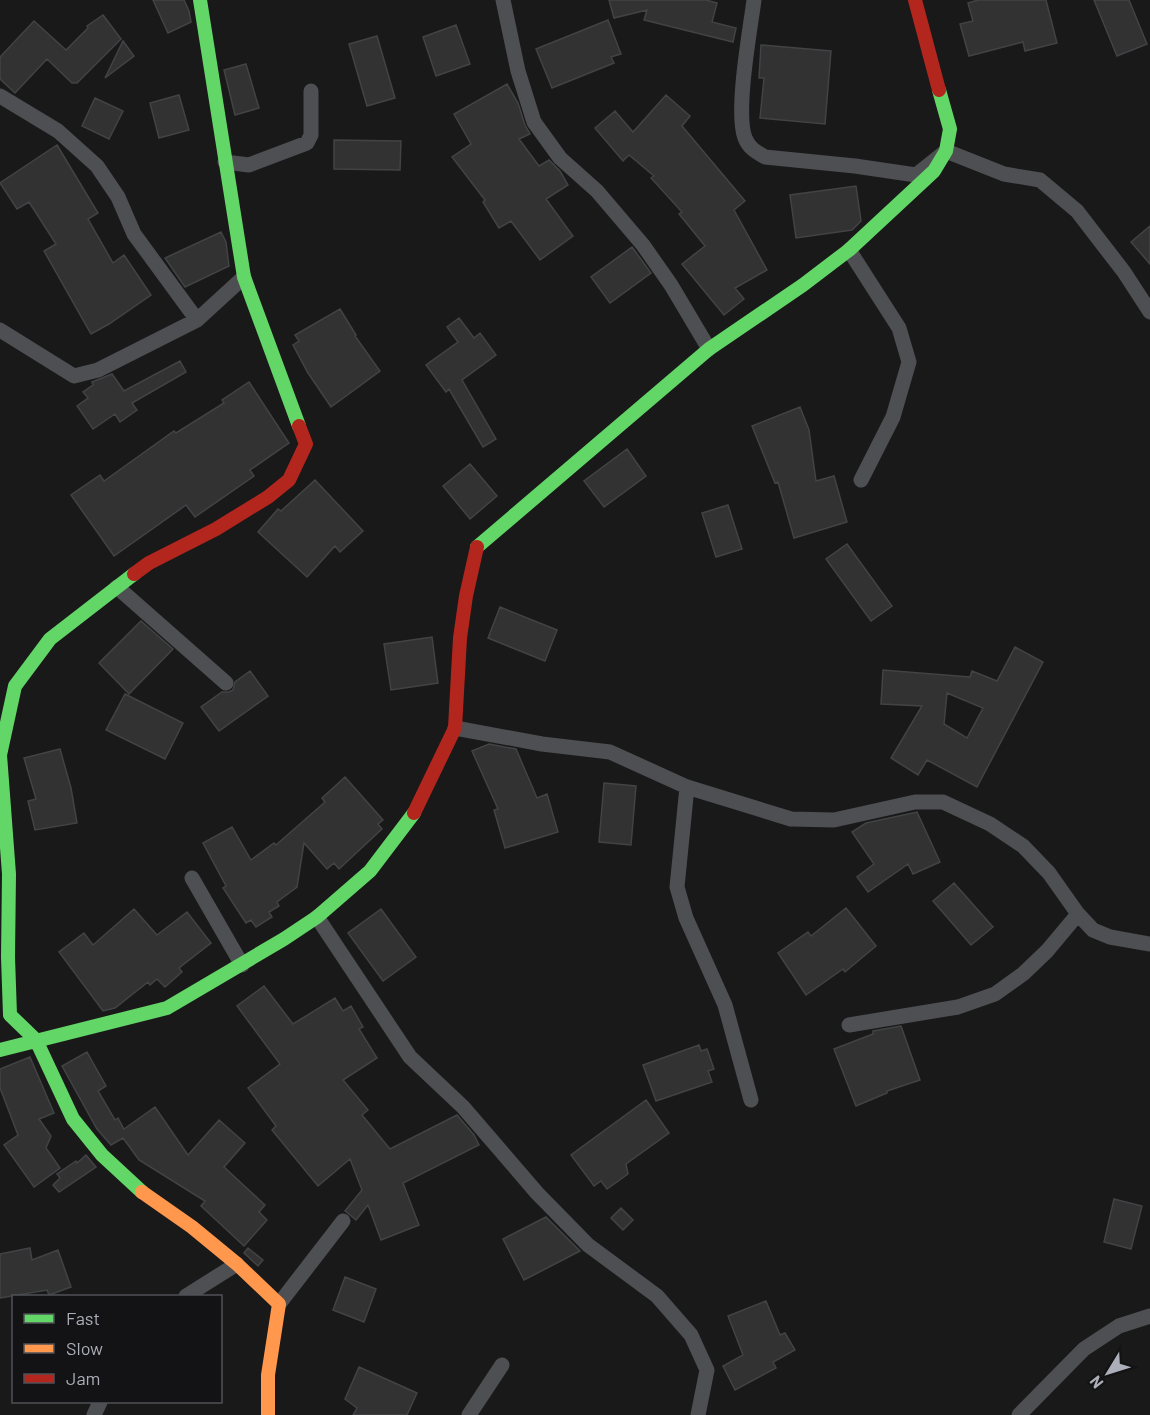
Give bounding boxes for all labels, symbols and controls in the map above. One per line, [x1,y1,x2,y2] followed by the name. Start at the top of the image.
[12,1295,222,1403] legend
[66,1307,100,1329] text: Fast
[66,1337,103,1359] text: Slow
[1078,1343,1138,1403] north arrow
[66,1367,100,1389] text: Jam
[1085,1373,1107,1393] text: N

